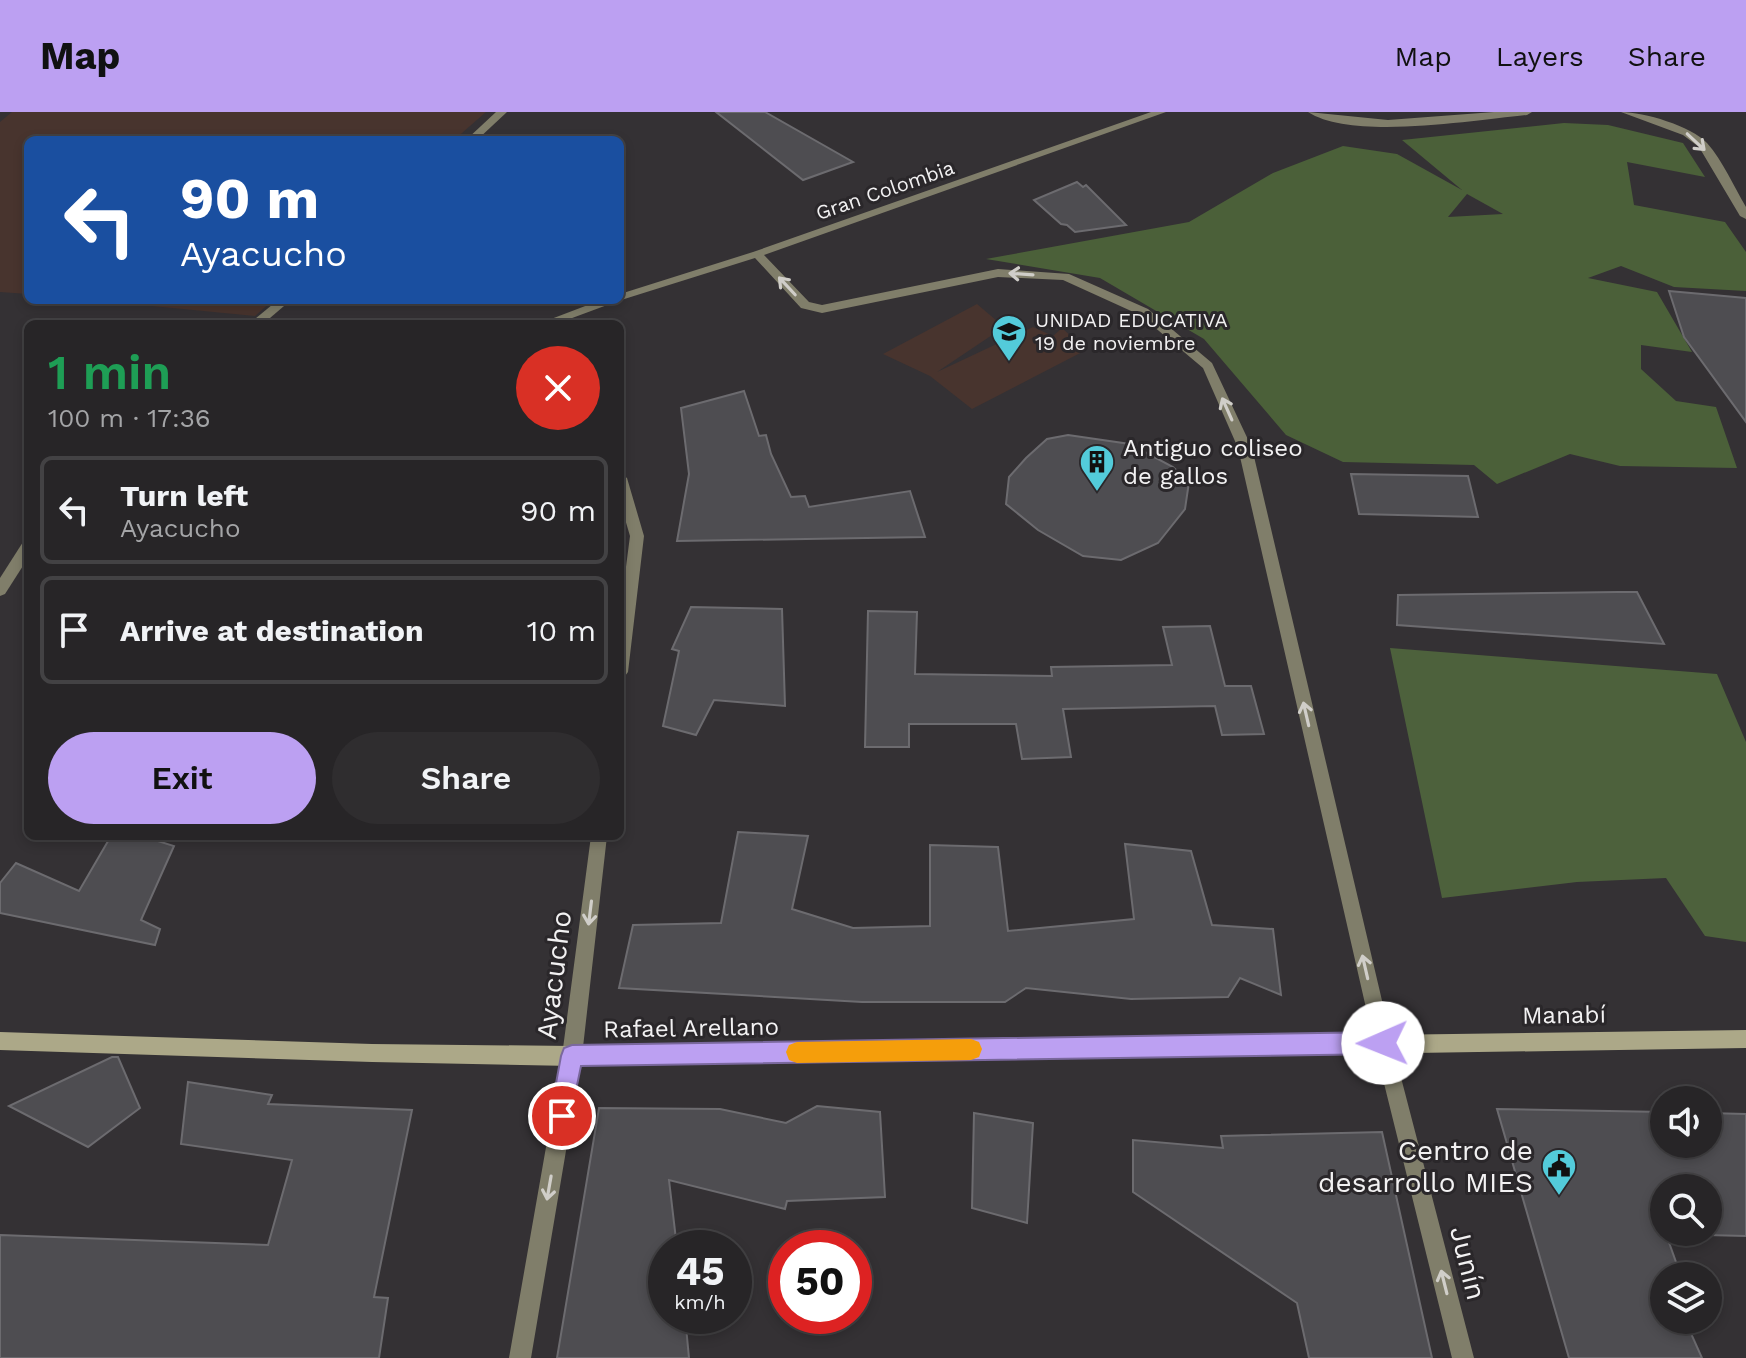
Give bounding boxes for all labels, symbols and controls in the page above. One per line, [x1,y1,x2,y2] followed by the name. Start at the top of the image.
[40,34,120,78] text: Map
[1395,40,1452,73] text: Map
[1496,40,1584,73] text: Layers
[1628,40,1706,73] text: Share
[1685,132,1706,151] one-way arrow
[813,155,957,225] street label: Gran Colombia
[180,166,319,232] text: 90 m
[48,168,152,272] icon: left
[180,233,347,275] text: Ayacucho
[1009,266,1035,281] one-way arrow
[778,277,797,296] one-way arrow
[1035,308,1228,355] place label: UNIDAD EDUCATIVA 19 de noviembre
[990,313,1028,363] school or university icon: UNIDAD EDUCATIVA 19 de noviembre
[48,344,171,401] text: 1 min
[516,346,600,430] button: close
[1219,397,1234,421] one-way arrow
[48,403,211,433] text: 100 m · 17:36
[1123,434,1303,490] place label: Antiguo coliseo de gallos
[1078,443,1116,493] building icon: Antiguo coliseo de gallos
[120,478,248,513] text: Turn left
[52,488,96,532] icon: left
[520,493,596,528] text: 90 m
[120,513,241,543] text: Ayacucho
[52,608,96,652] icon: arrive
[120,613,424,648] text: Arrive at destination
[527,613,596,648] text: 10 m
[1298,701,1313,727] one-way arrow
[48,732,316,824] button: Exit
[332,732,600,824] button: Share
[582,900,597,926] one-way arrow
[530,909,578,1041] street label: Ayacucho
[1357,955,1372,980] one-way arrow
[1522,1000,1606,1030] street label: Manabí
[1341,1001,1425,1085] position arrow
[603,1012,779,1044] street label: Rafael Arellano
[528,1082,596,1150] pin
[1650,1086,1722,1334] map controls
[1650,1086,1722,1158] button: sound
[540,1094,584,1138] icon: arrive
[1318,1134,1533,1199] place label: Centro de desarrollo MIES
[1540,1147,1578,1197] public building icon: Centro de desarrollo MIES
[1650,1174,1722,1246] button: search
[541,1175,556,1200] one-way arrow
[1443,1223,1493,1303] street label: Junín
[768,1230,872,1334] speed limit sign: 50
[675,1248,725,1295] text: 45
[1650,1262,1722,1334] button: layers
[1435,1270,1450,1296] one-way arrow
[674,1290,726,1314] text: km/h

